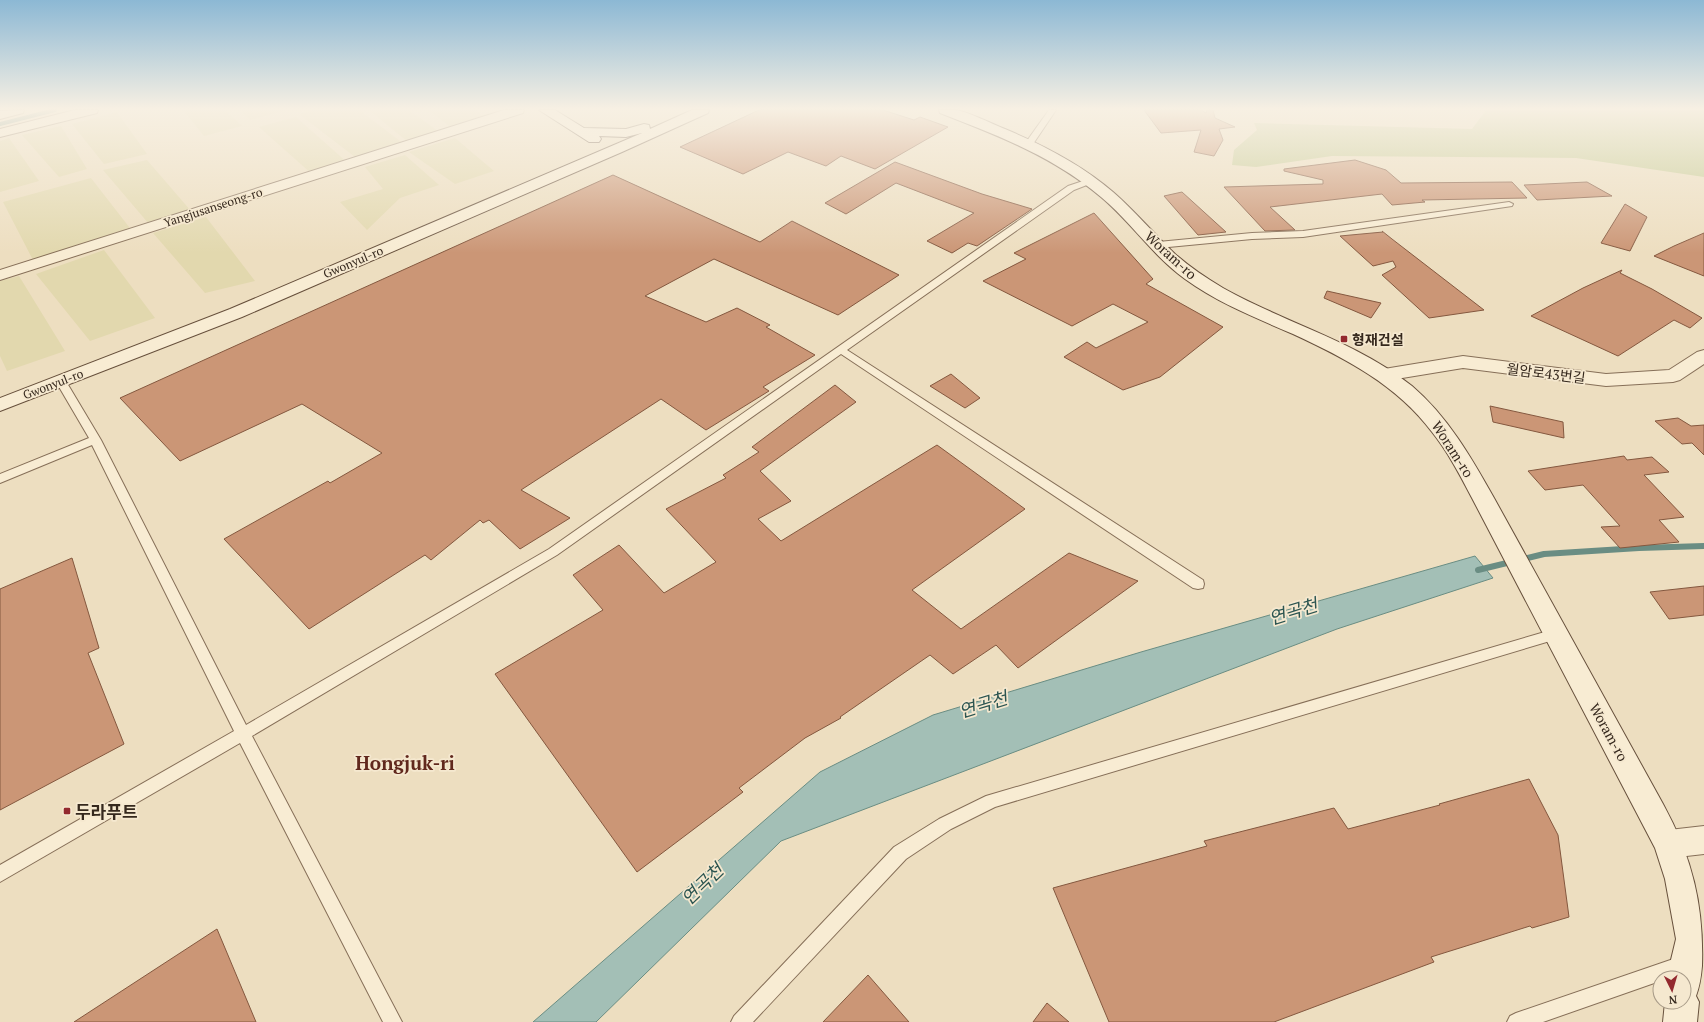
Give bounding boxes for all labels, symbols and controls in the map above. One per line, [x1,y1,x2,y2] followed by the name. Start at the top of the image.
[162,184,264,230] street label: Yangjusanseong-ro
[1141,227,1201,283] street label: Woram-ro
[321,243,385,281] street label: Gwonyul-ro
[1352,330,1404,349] place label: 형재건설
[1339,334,1349,344] marker: 형재건설
[1505,359,1587,387] street label: 월암로43번길
[21,365,86,402] street label: Gwonyul-ro
[1428,417,1478,481] street label: Woram-ro
[1266,592,1323,630] water label: 연곡천
[956,685,1013,723] water label: 연곡천
[1585,700,1633,765] street label: Woram-ro
[355,750,455,775] district label: Hongjuk-ri
[75,800,138,823] place label: 두라푸트
[62,806,72,816] marker: 두라푸트
[676,856,730,910] water label: 연곡천
[1652,970,1692,1010] north arrow
[1667,993,1678,1007] text: N

